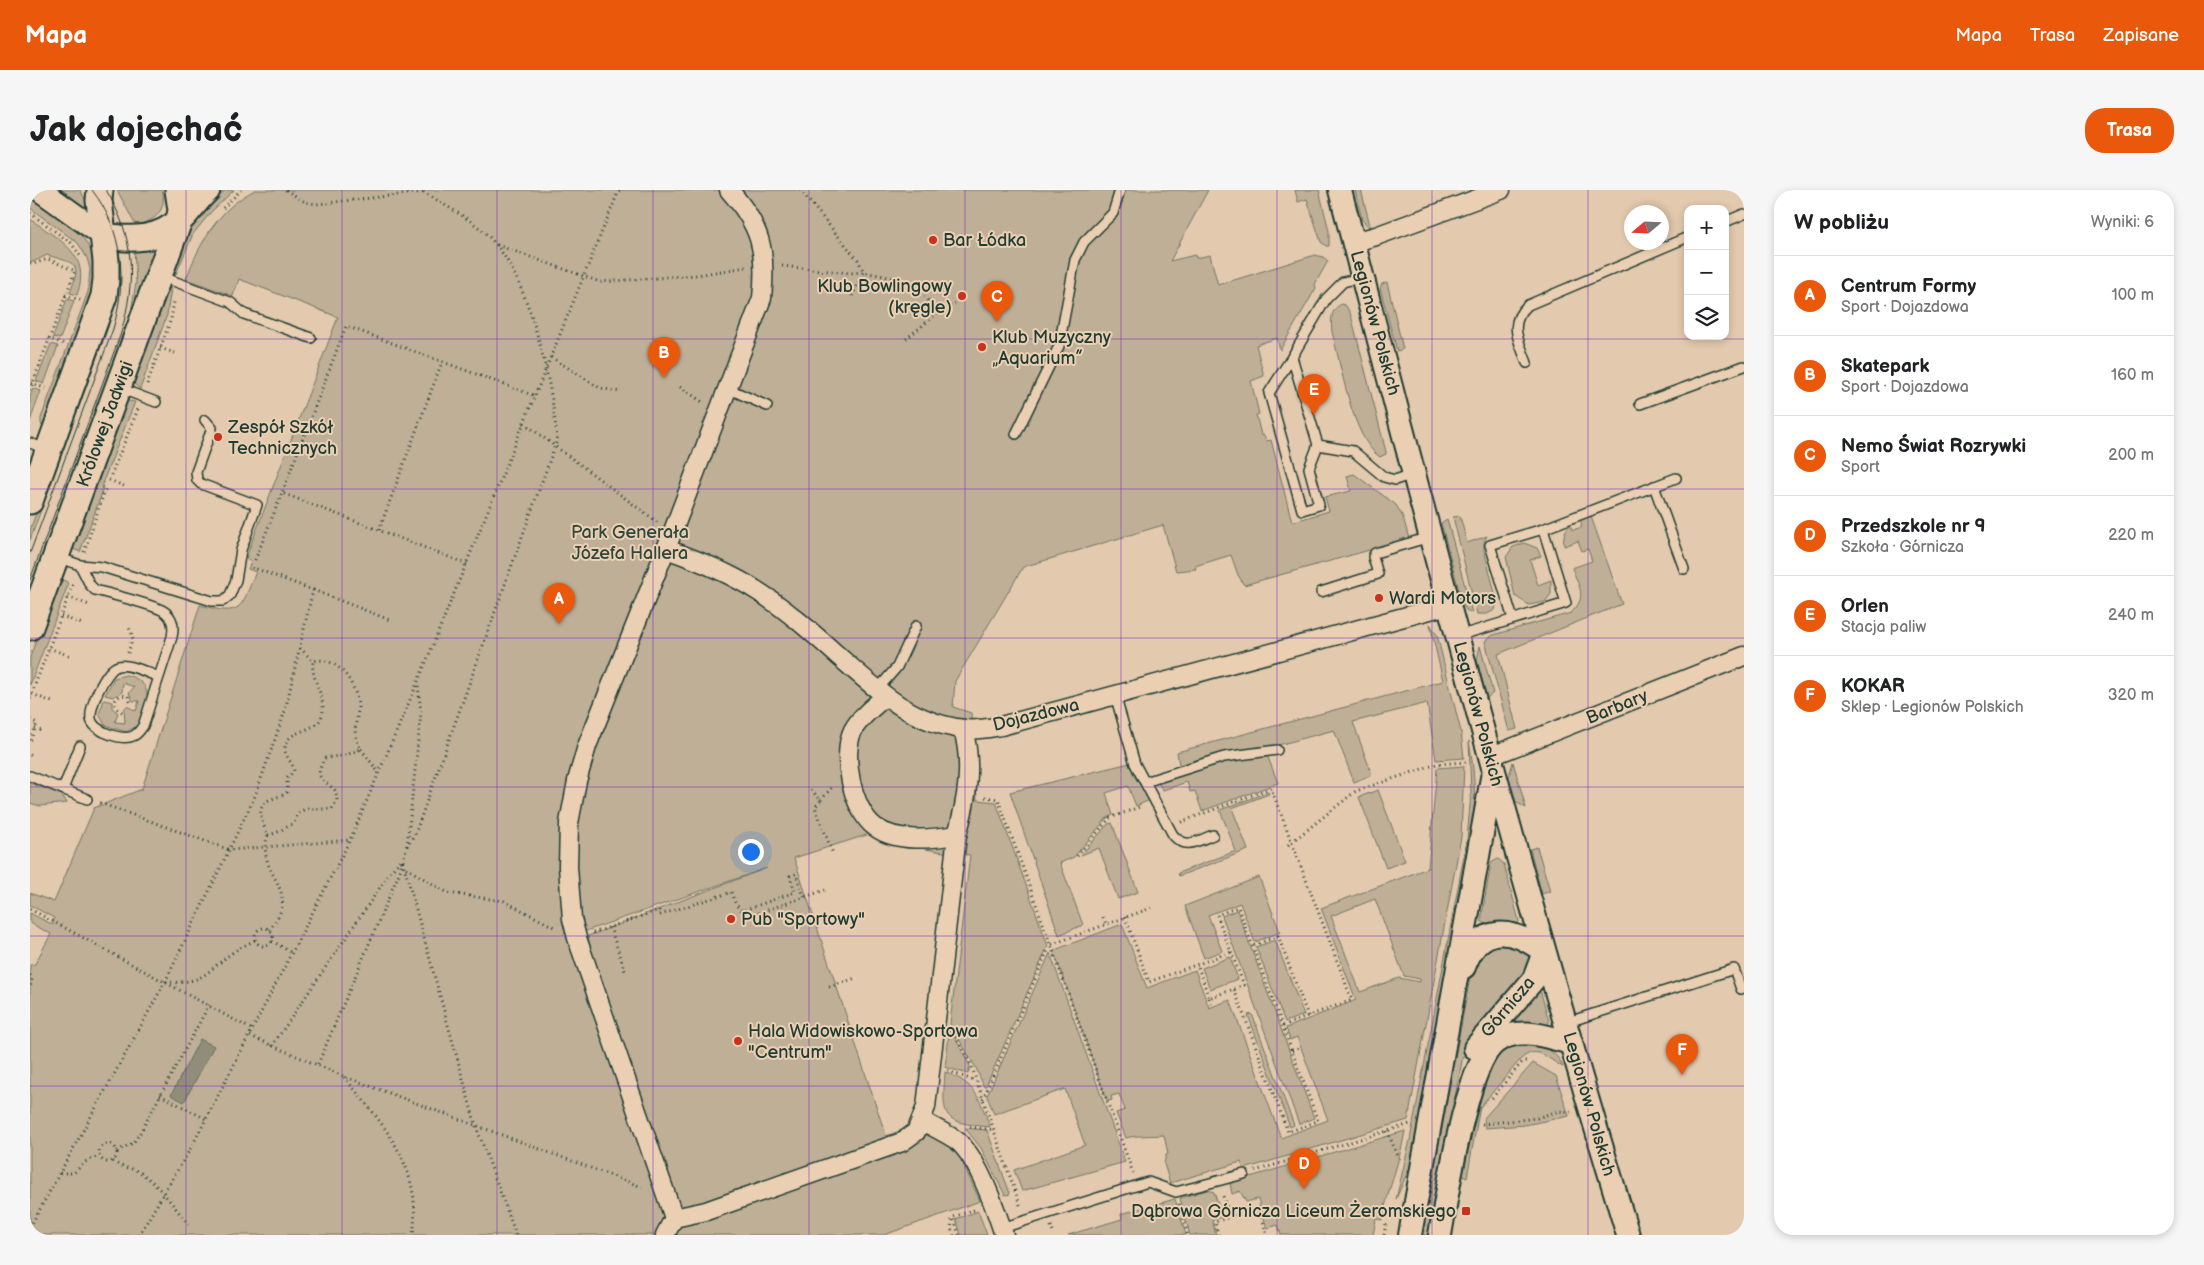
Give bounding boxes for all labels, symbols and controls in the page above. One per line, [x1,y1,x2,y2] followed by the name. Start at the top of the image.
[25,21,87,50] text: Mapa
[1955,25,2002,46] text: Mapa
[2030,25,2075,46] text: Trasa
[2103,25,2179,46] text: Zapisane
[2085,108,2174,153] button: Trasa
[30,109,243,152] text: Jak dojechać
[1624,205,1669,250] north arrow
[1684,205,1729,340] map controls
[1684,205,1729,250] button: +
[1794,210,1889,235] text: W pobliżu
[2091,213,2154,232] text: Wyniki: 6
[943,230,1026,251] place label: Bar Łódka
[927,234,939,246] marker: Bar Łódka
[1346,248,1404,398] street label: Legionów Polskich
[1684,250,1729,295] button: −
[1841,275,1976,298] text: Centrum Formy
[817,276,953,318] place label: Klub Bowlingowy (kręgle)
[981,281,1013,322] pin: C
[1805,286,1815,305] text: A
[2111,286,2154,305] text: 100 m
[956,290,968,302] marker: Klub Bowlingowy (kręgle)
[1684,295,1729,340] button: layers
[1841,298,1969,317] text: Sport · Dojazdowa
[992,327,1112,369] place label: Klub Muzyczny „Aquarium”
[648,337,680,378] pin: B
[976,341,988,353] marker: Klub Muzyczny „Aquarium”
[1841,355,1929,378] text: Skatepark
[72,358,138,490] street label: Królowej Jadwigi
[1804,366,1816,385] text: B
[2111,366,2154,385] text: 160 m
[1298,374,1330,415] pin: E
[1841,378,1969,397] text: Sport · Dojazdowa
[227,417,337,459] place label: Zespół Szkół Technicznych
[212,431,224,443] marker: Zespół Szkół Technicznych
[1841,435,2026,458] text: Nemo Świat Rozrywki
[1804,446,1816,465] text: C
[2108,446,2154,465] text: 200 m
[1841,458,1880,477] text: Sport
[1841,515,1986,538] text: Przedszkole nr 9
[571,522,689,564] park label: Park Generała Józefa Hallera
[1804,526,1816,545] text: D
[2108,526,2154,545] text: 220 m
[1841,538,1964,557] text: Szkoła · Górnicza
[543,583,575,624] pin: A
[1389,588,1496,609] place label: Wardi Motors
[1373,592,1385,604] marker: Wardi Motors
[1841,595,1889,618] text: Orlen
[1805,606,1815,625] text: E
[2108,606,2154,625] text: 240 m
[1841,618,1926,637] text: Stacja paliw
[1449,639,1507,789] street label: Legionów Polskich
[1841,675,1905,698] text: KOKAR
[1583,685,1652,729] street label: Barbary
[1805,686,1815,705] text: F
[2108,686,2154,705] text: 320 m
[991,694,1081,736] street label: Dojazdowa
[1841,698,2024,717] text: Sklep · Legionów Polskich
[738,839,764,865] your location
[741,909,865,930] place label: Pub "Sportowy"
[725,913,737,925] marker: Pub "Sportowy"
[1477,972,1539,1042] street label: Górnicza
[748,1021,978,1063] place label: Hala Widowiskowo-Sportowa "Centrum"
[1558,1030,1620,1178] street label: Legionów Polskich
[1666,1034,1698,1075] pin: F
[732,1035,744,1047] marker: Hala Widowiskowo-Sportowa "Centrum"
[1288,1148,1320,1189] pin: D
[1131,1200,1456,1222] place label: Dąbrowa Górnicza Liceum Żeromskiego
[1460,1205,1472,1217] marker: Dąbrowa Górnicza Liceum Żeromskiego

